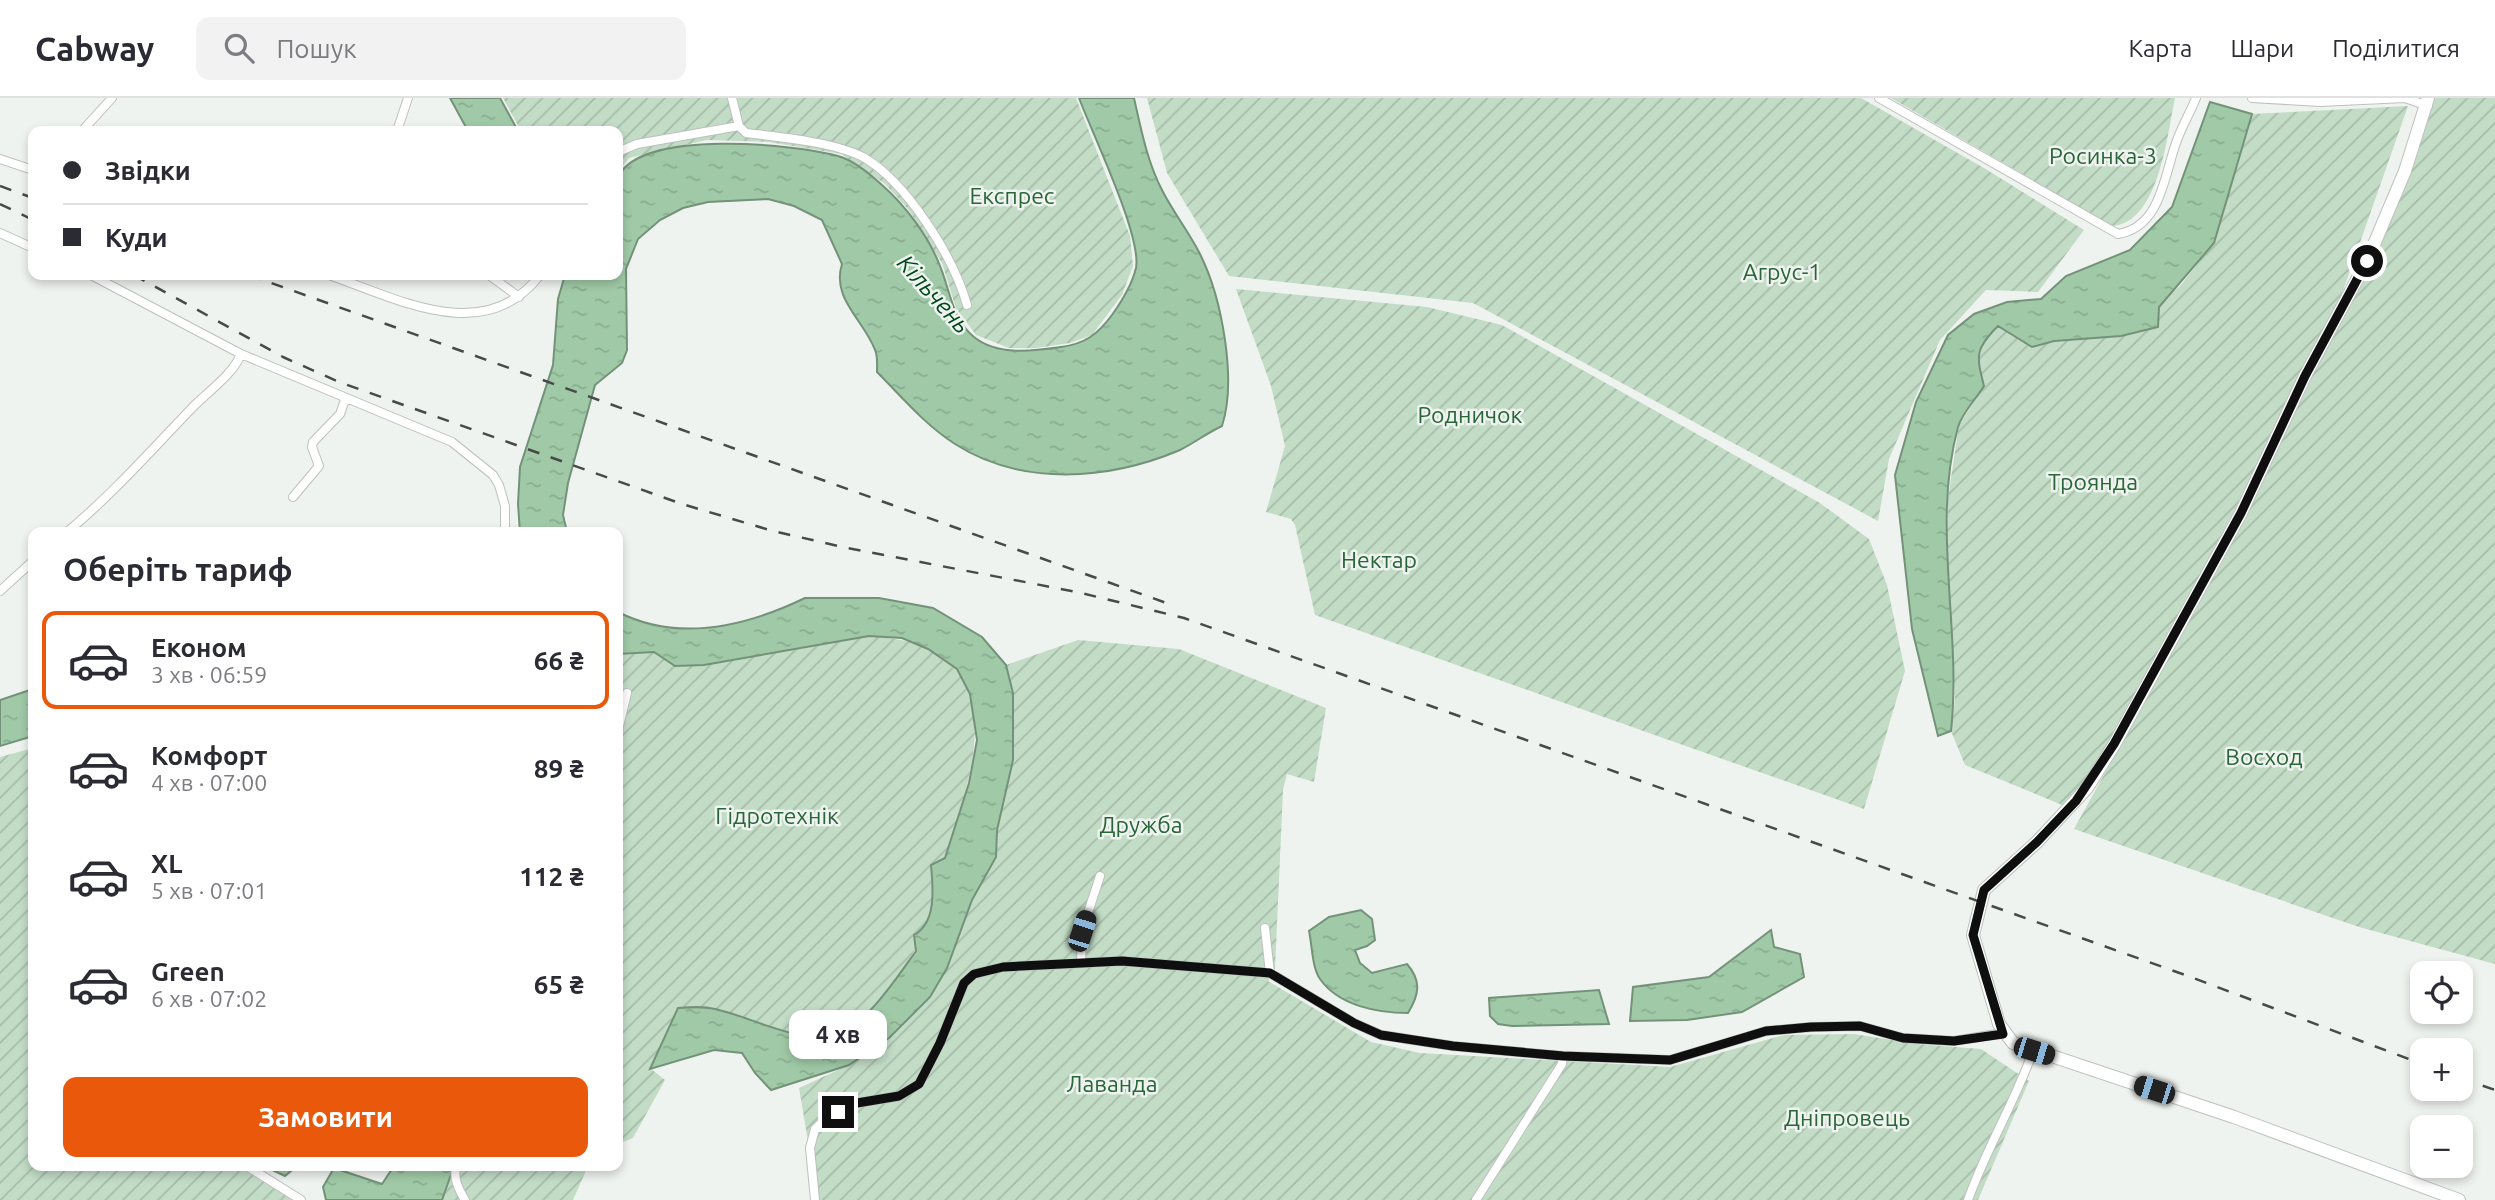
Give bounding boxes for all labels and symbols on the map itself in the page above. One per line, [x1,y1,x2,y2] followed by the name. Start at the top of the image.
[2049,143,2157,168] park label: Росинка-3
[969,183,1055,208] park label: Експрес
[2351,245,2383,277] route start
[892,249,976,339] water label: Кільчень
[1743,259,1821,284] park label: Агрус-1
[1418,402,1523,427] park label: Родничок
[2048,469,2138,494] park label: Троянда
[1341,547,1417,572] park label: Нектар
[2225,744,2303,769] park label: Восход
[715,803,839,828] park label: Гідротехнік
[1100,812,1182,837] park label: Дружба
[1066,908,1099,954] car
[789,1010,887,1060] callout: 4 хв
[2011,1035,2058,1067] car
[1067,1071,1158,1096] park label: Лаванда
[2131,1074,2178,1106] car
[822,1096,854,1128] route end
[1784,1105,1910,1130] park label: Дніпровець

